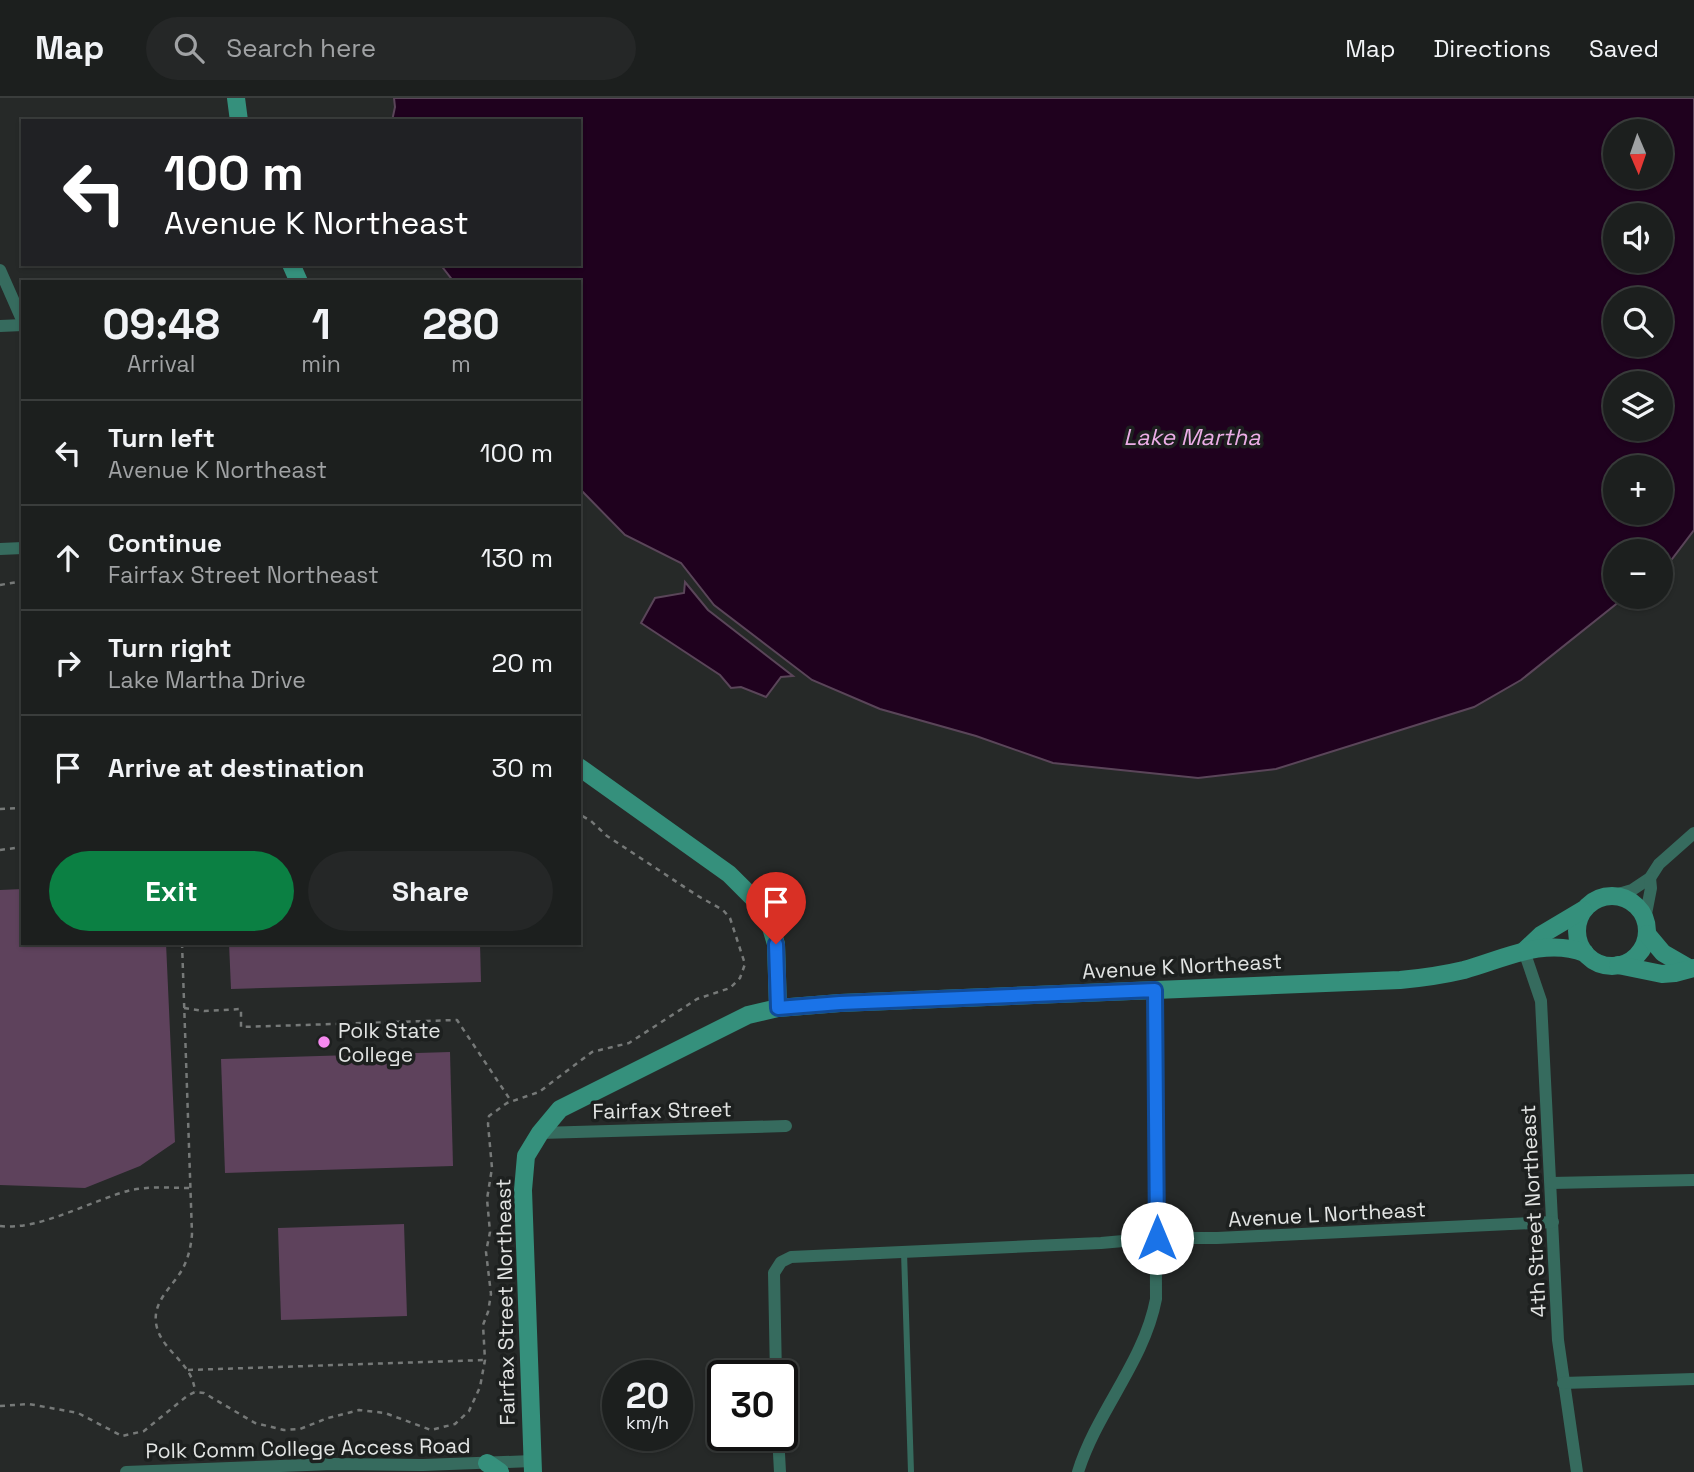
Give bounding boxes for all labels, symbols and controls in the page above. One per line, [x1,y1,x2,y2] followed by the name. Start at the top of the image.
[146,17,636,80] search box
[35,27,104,69] text: Map
[170,29,208,67] icon: search
[226,31,376,65] text: Search here
[1345,33,1395,64] text: Map
[1433,33,1551,64] text: Directions
[1589,33,1659,64] text: Saved
[1603,119,1673,189] north arrow
[1603,119,1673,609] map controls
[164,142,304,204] text: 100 m
[49,147,140,238] icon: left
[164,203,469,243] text: Avenue K Northeast
[1603,203,1673,273] button: sound
[1603,287,1673,357] button: search
[102,298,220,351] text: 09:48
[312,298,331,351] text: 1
[422,298,500,351] text: 280
[127,349,195,379] text: Arrival
[301,349,341,379] text: min
[451,349,471,379] text: m
[1603,371,1673,441] button: layers
[108,421,215,455] text: Turn left
[1124,422,1261,452] water label: Lake Martha
[49,434,87,472] icon: left
[480,436,553,470] text: 100 m
[108,455,327,485] text: Avenue K Northeast
[1603,455,1673,525] button: +
[108,526,222,560] text: Continue
[49,539,87,577] icon: ahead
[1603,539,1673,609] button: −
[481,541,553,575] text: 130 m
[108,560,379,590] text: Fairfax Street Northeast
[108,631,232,665] text: Turn right
[49,644,87,682] icon: right
[492,646,553,680] text: 20 m
[108,665,306,695] text: Lake Martha Drive
[49,749,87,787] icon: arrive
[108,751,365,785] text: Arrive at destination
[492,751,553,785] text: 30 m
[49,851,294,931] button: Exit
[308,851,553,931] button: Share
[746,872,806,944] pin
[757,883,795,921] icon: arrive
[1081,947,1283,985] street label: Avenue K Northeast
[338,1017,441,1068] place label: Polk State College
[316,1034,332,1050] marker: Polk State College
[592,1095,732,1125] street label: Fairfax Street
[1514,1104,1552,1318] street label: 4th Street Northeast
[489,1178,521,1426] street label: Fairfax Street Northeast
[1227,1195,1427,1233] street label: Avenue L Northeast
[1120,1201,1194,1275] position arrow
[707,1360,798,1451] speed limit sign: 30
[626,1374,669,1418] text: 20
[626,1411,669,1434] text: km/h
[145,1432,471,1464] street label: Polk Comm College Access Road

